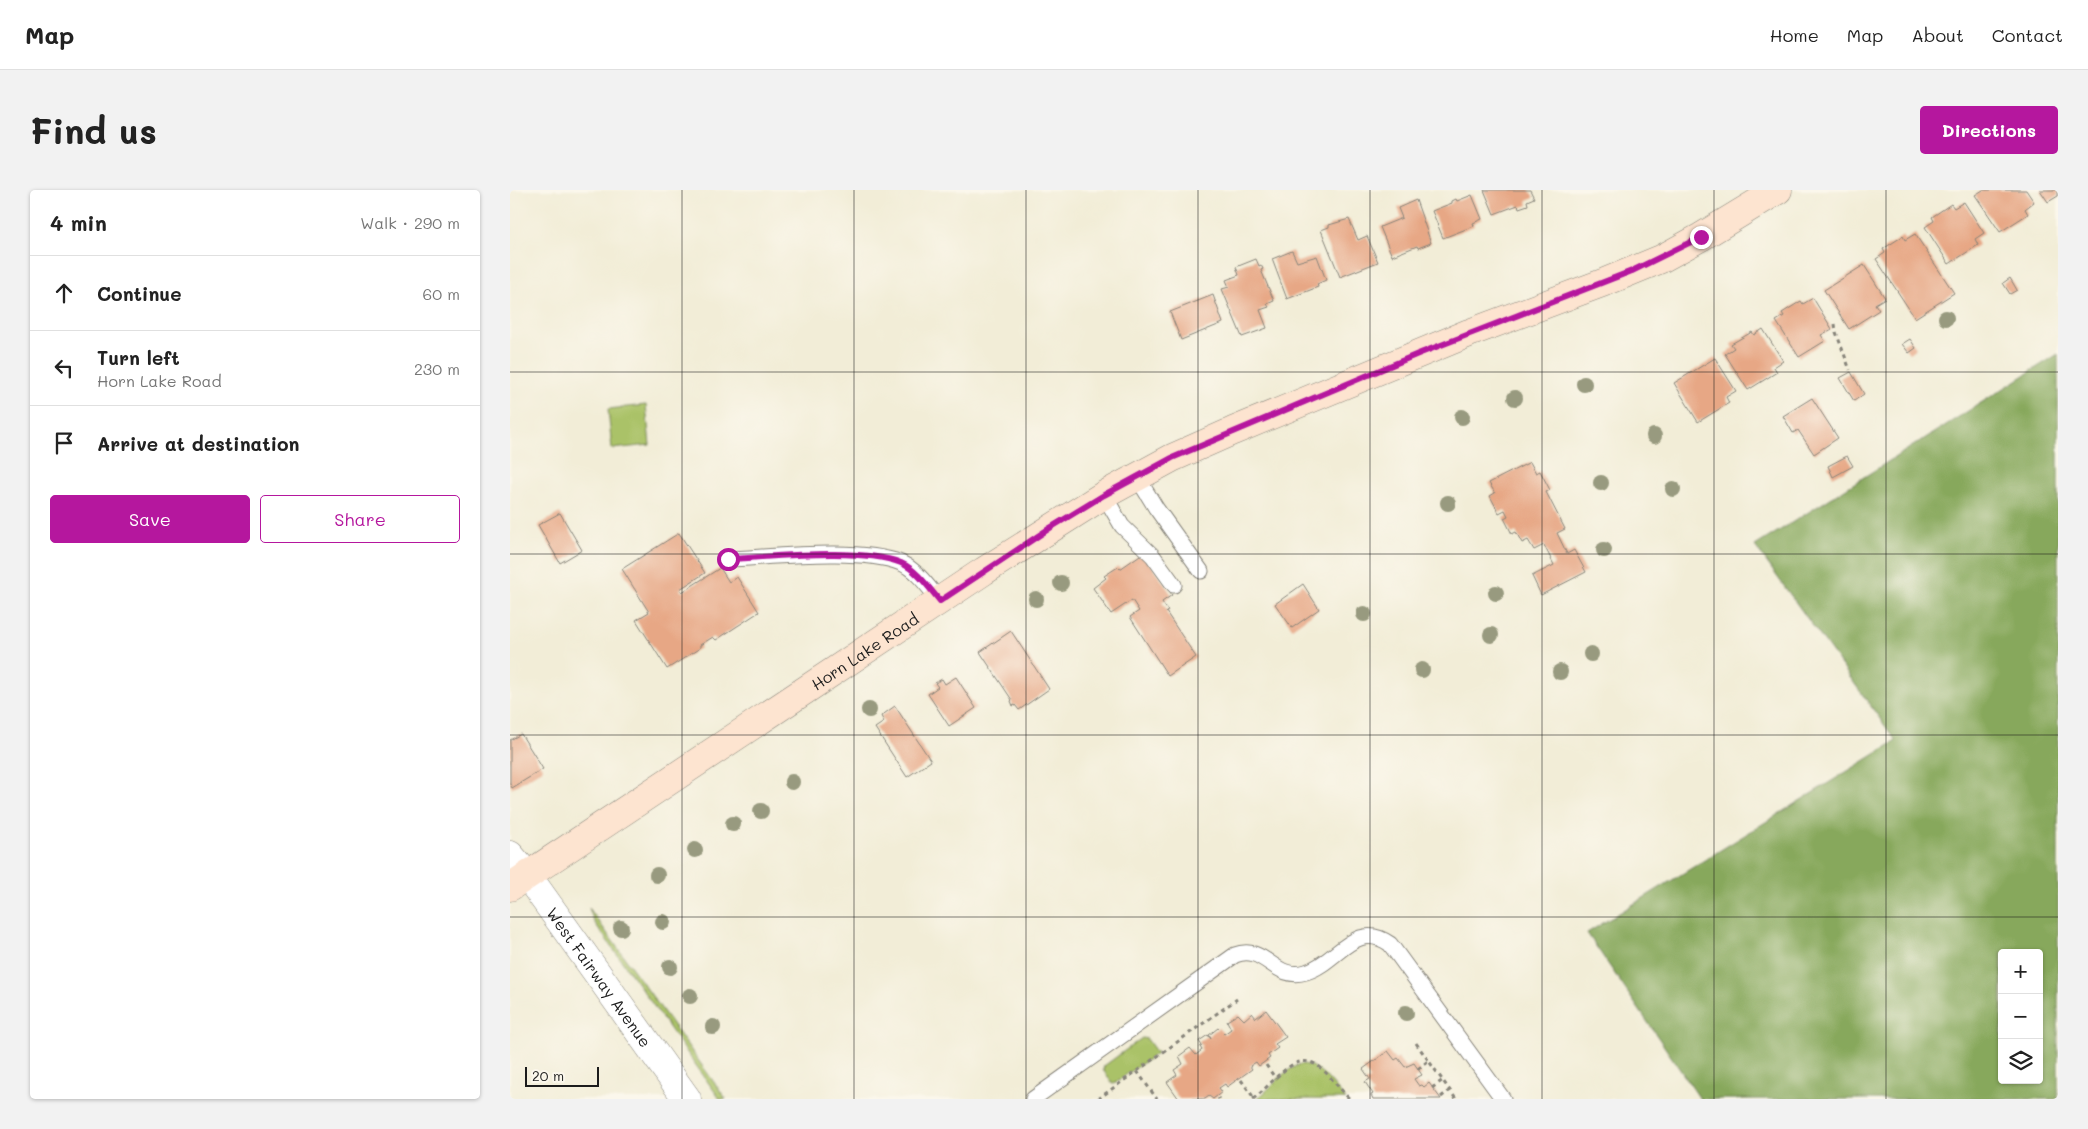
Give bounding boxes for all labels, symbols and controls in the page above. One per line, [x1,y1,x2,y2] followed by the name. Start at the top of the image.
[25,19,74,50] text: Map
[1770,23,1819,47] text: Home
[1847,23,1883,47] text: Map
[1911,23,1964,47] text: About
[1992,23,2063,47] text: Contact
[1920,106,2058,154] button: Directions
[30,107,157,153] text: Find us
[50,209,107,236] text: 4 min
[360,212,460,233] text: Walk · 290 m
[1690,226,1713,249] route end
[50,279,78,307] icon: ahead
[97,281,182,306] text: Continue
[423,283,460,304] text: 60 m
[97,345,180,370] text: Turn left
[50,354,78,382] icon: left
[414,358,460,379] text: 230 m
[97,370,222,391] text: Horn Lake Road
[50,429,78,457] icon: arrive
[97,431,300,456] text: Arrive at destination
[50,495,250,543] button: Save
[260,495,460,543] button: Share
[717,548,740,571] route start
[807,607,922,694] street label: Horn Lake Road
[543,903,657,1051] street label: West Fairway Avenue
[1998,949,2043,1084] map controls
[1998,949,2043,994] button: +
[1998,994,2043,1039] button: −
[1998,1039,2043,1084] button: layers
[525,1064,599,1087] scale bar
[532,1066,564,1085] text: 20 m

